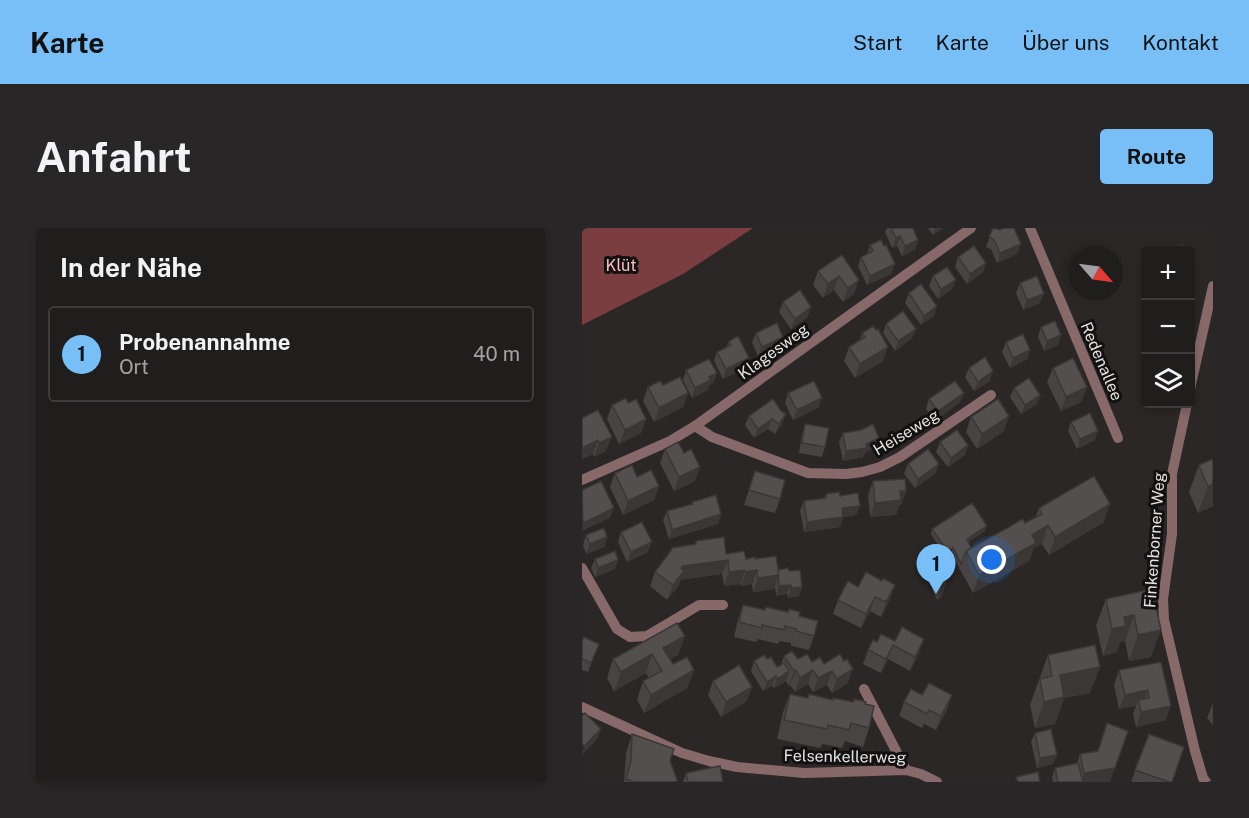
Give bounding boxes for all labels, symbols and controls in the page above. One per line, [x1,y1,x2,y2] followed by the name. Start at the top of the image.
[30,26,104,59] text: Karte
[853,30,902,55] text: Start
[935,30,989,55] text: Karte
[1022,30,1109,55] text: Über uns
[1142,30,1219,55] text: Kontakt
[1100,129,1213,184] button: Route
[36,132,192,181] text: Anfahrt
[1069,246,1123,300] north arrow
[1141,246,1195,408] map controls
[1141,246,1195,300] button: +
[60,252,202,283] text: In der Nähe
[605,256,637,275] park label: Klüt
[1141,300,1195,354] button: −
[734,319,812,383] street label: Klagesweg
[1076,319,1127,403] street label: Redenallee
[119,329,290,355] text: Probenannahme
[77,342,86,366] text: 1
[473,342,520,366] text: 40 m
[1141,354,1195,408] button: layers
[119,355,149,379] text: Ort
[870,405,943,460] street label: Heiseweg
[1140,471,1169,609] street label: Finkenborner Weg
[916,544,956,594] pin: 1
[977,545,1006,574] your location
[783,746,907,767] street label: Felsenkellerweg

